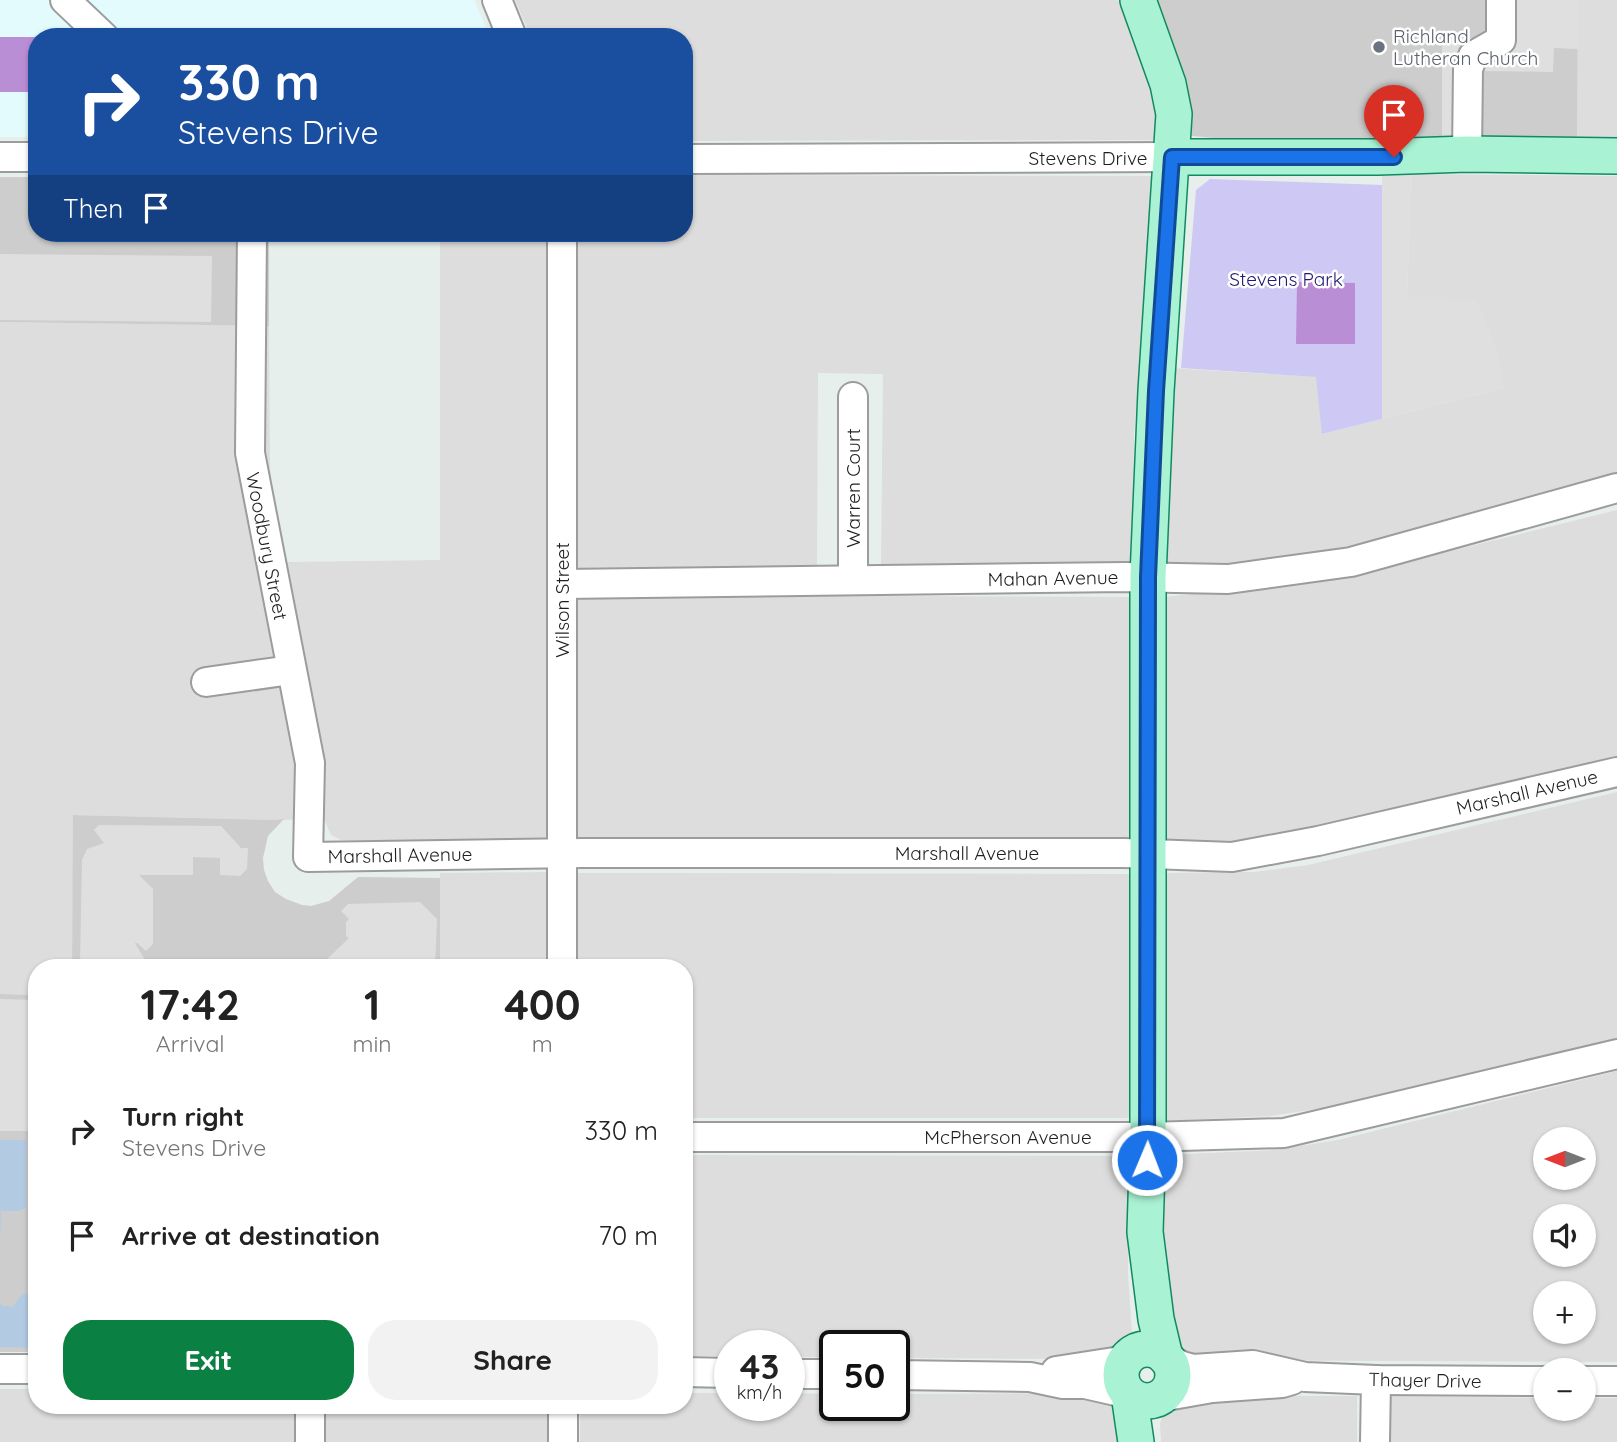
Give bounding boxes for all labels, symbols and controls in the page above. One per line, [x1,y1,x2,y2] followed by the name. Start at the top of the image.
[1393,24,1538,70] place label: Richland Lutheran Church
[1371,39,1387,55] marker: Richland Lutheran Church
[178,51,320,112] text: 330 m
[63,56,154,147] icon: right
[1364,85,1424,157] pin
[1375,96,1413,134] icon: arrive
[178,112,379,152] text: Stevens Drive
[1028,146,1148,170] street label: Stevens Drive
[137,189,175,227] icon: arrive
[63,192,123,225] text: Then
[1229,267,1343,291] park label: Stevens Park
[841,428,865,548] street label: Warren Court
[241,470,293,622] street label: Woodbury Street
[550,542,574,658] street label: Wilson Street
[987,565,1119,591] street label: Mahan Avenue
[1454,764,1600,820] street label: Marshall Avenue
[895,841,1039,865] street label: Marshall Avenue
[327,842,473,868] street label: Marshall Avenue
[141,978,240,1031] text: 17:42
[364,978,380,1031] text: 1
[504,978,580,1031] text: 400
[156,1029,225,1058] text: Arrival
[352,1029,392,1058] text: min
[532,1029,553,1058] text: m
[122,1100,244,1133] text: Turn right
[63,1112,101,1150] icon: right
[584,1114,658,1147] text: 330 m
[1110,1123,1184,1197] position arrow
[924,1125,1092,1149] street label: McPherson Avenue
[1533,1127,1596,1190] north arrow
[1533,1127,1596,1421] map controls
[122,1133,266,1162] text: Stevens Drive
[1533,1204,1596,1267] button: sound
[63,1217,101,1255] icon: arrive
[122,1219,380,1252] text: Arrive at destination
[598,1219,658,1252] text: 70 m
[1533,1281,1596,1344] button: +
[63,1320,354,1400] button: Exit
[368,1320,658,1400] button: Share
[819,1330,910,1421] speed limit sign: 50
[740,1344,779,1388] text: 43
[1533,1358,1596,1421] button: −
[1368,1367,1482,1393] street label: Thayer Drive
[737,1381,782,1404] text: km/h

